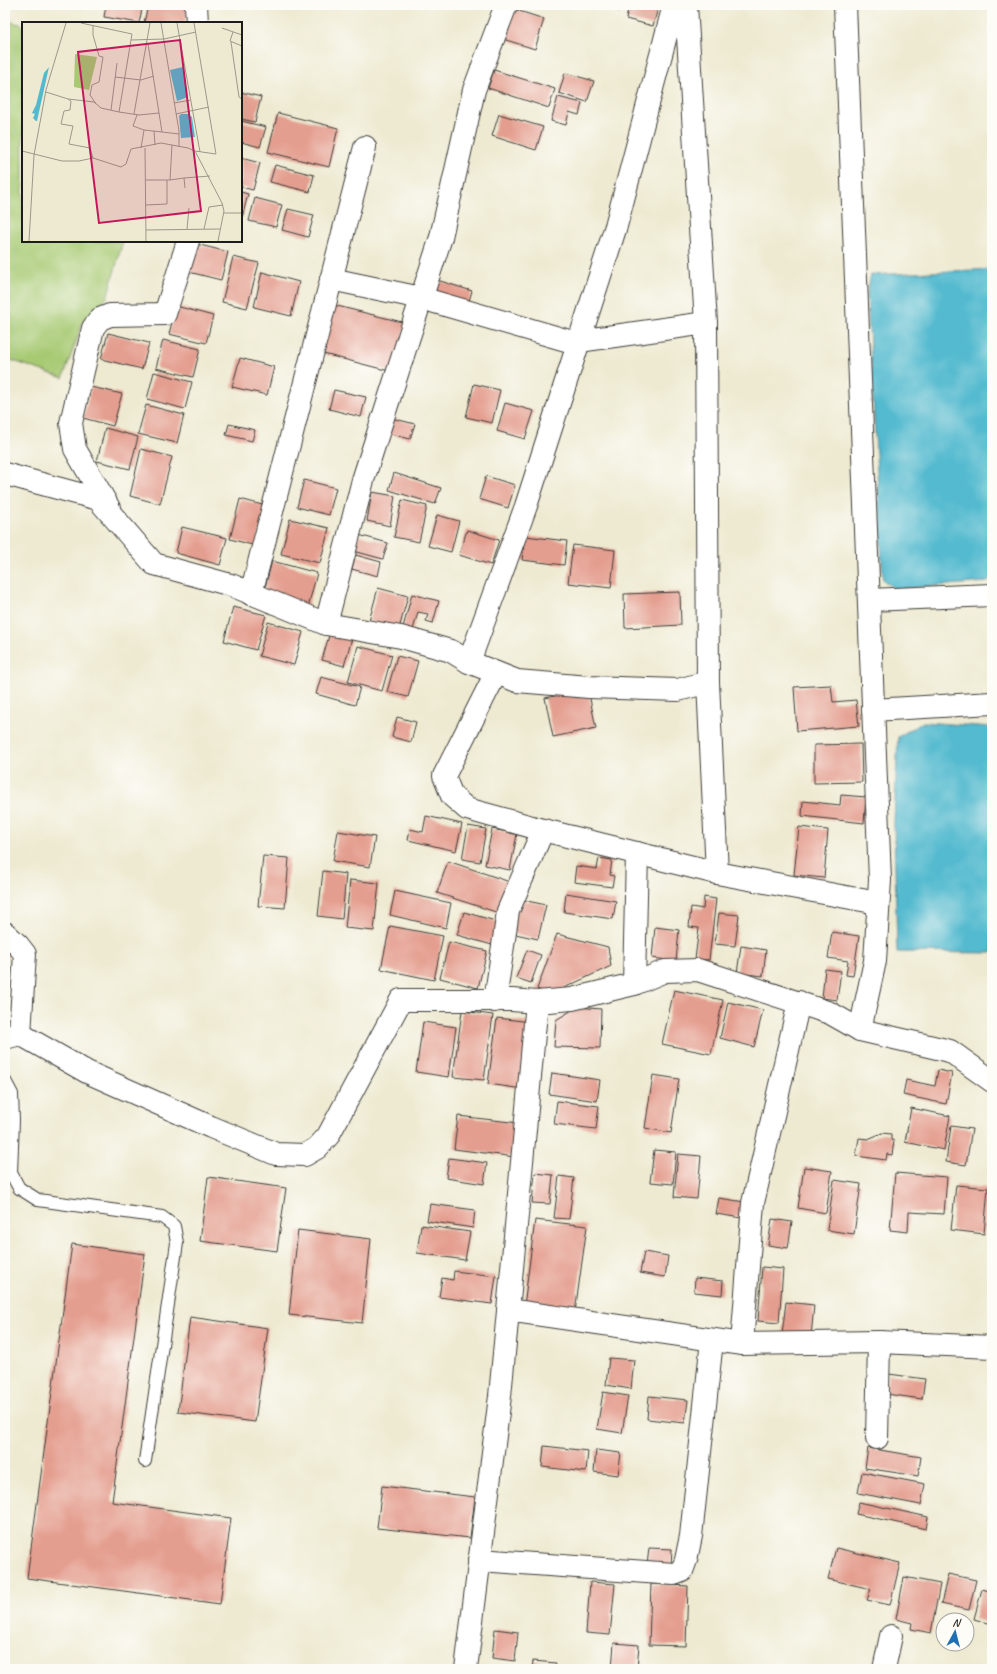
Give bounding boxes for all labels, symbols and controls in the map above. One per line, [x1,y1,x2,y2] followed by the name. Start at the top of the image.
[22,22,242,242] inset map
[935,1612,975,1652] north arrow
[952,1615,963,1630] text: N

